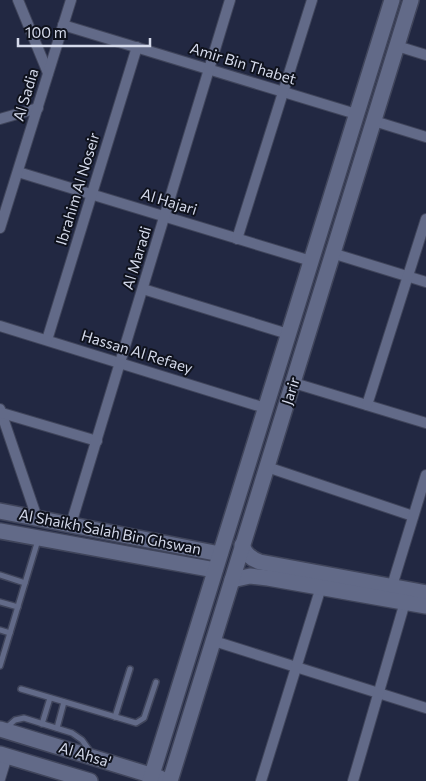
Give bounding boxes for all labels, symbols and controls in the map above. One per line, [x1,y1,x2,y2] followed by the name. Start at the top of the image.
[18,15,150,47] scale bar
[25,23,67,41] text: 100 m
[188,38,299,88] street label: Amir Bin Thabet
[9,66,42,123] street label: Al Sadia
[51,130,103,247] street label: Ibrahim Al Noseir
[139,184,199,218] street label: Al Hajari
[118,224,154,292] street label: Al Maradi
[79,326,195,377] street label: Hassan Al Refaey
[277,375,303,407] street label: Jarir
[18,505,203,558] street label: Al Shaikh Salah Bin Ghswan
[57,738,114,770] street label: Al Ahsa'

